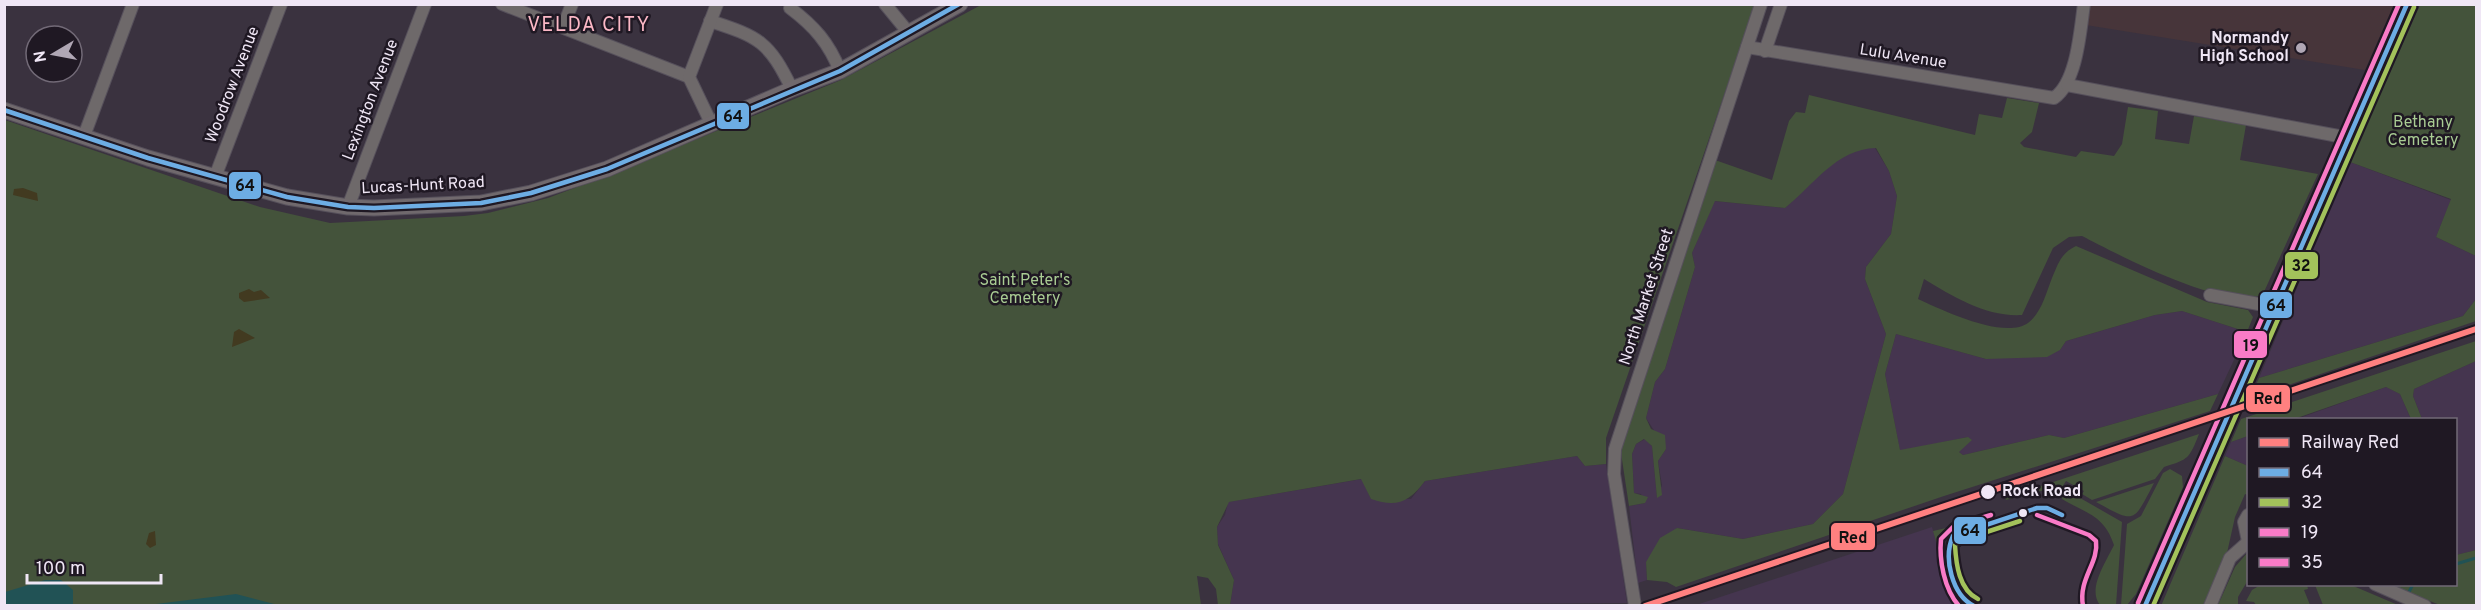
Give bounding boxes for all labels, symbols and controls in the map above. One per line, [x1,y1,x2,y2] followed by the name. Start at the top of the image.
[527,13,651,39] district label: VELDA CITY
[24,24,84,84] north arrow
[202,24,264,146] street label: Woodrow Avenue
[2200,29,2289,67] place label: Normandy High School
[339,37,403,163] street label: Lexington Avenue
[1858,40,1948,74] street label: Lulu Avenue
[2294,41,2308,55] marker: Normandy High School
[30,49,52,64] text: N
[716,102,750,130] line badge: 64
[723,108,743,128] text: 64
[2388,113,2458,151] park label: Bethany Cemetery
[228,171,262,200] line badge: 64
[361,173,485,199] street label: Lucas-Hunt Road
[235,177,255,197] text: 64
[1615,226,1679,368] street label: North Market Street
[2284,251,2319,280] line badge: 32
[2291,257,2311,277] text: 32
[979,271,1071,309] park label: Saint Peter's Cemetery
[2259,291,2293,319] line badge: 64
[2266,297,2286,317] text: 64
[2233,330,2268,359] line badge: 19
[2243,337,2259,357] text: 19
[2245,384,2291,413] line badge: Red
[2254,390,2282,410] text: Red
[2247,418,2457,586] legend
[2301,432,2399,455] text: Railway Red
[2301,462,2323,485] text: 64
[2002,482,2081,502] place label: Rock Road
[1979,483,1997,501] marker: Rock Road
[2301,492,2323,515] text: 32
[2017,507,2029,519] unlabelled marker
[1953,516,1987,545] line badge: 64
[1830,522,1876,551] line badge: Red
[1960,522,1980,542] text: 64
[2301,522,2318,545] text: 19
[1839,529,1867,549] text: Red
[27,547,160,585] scale bar
[2301,552,2323,575] text: 35
[36,558,85,581] text: 100 m

